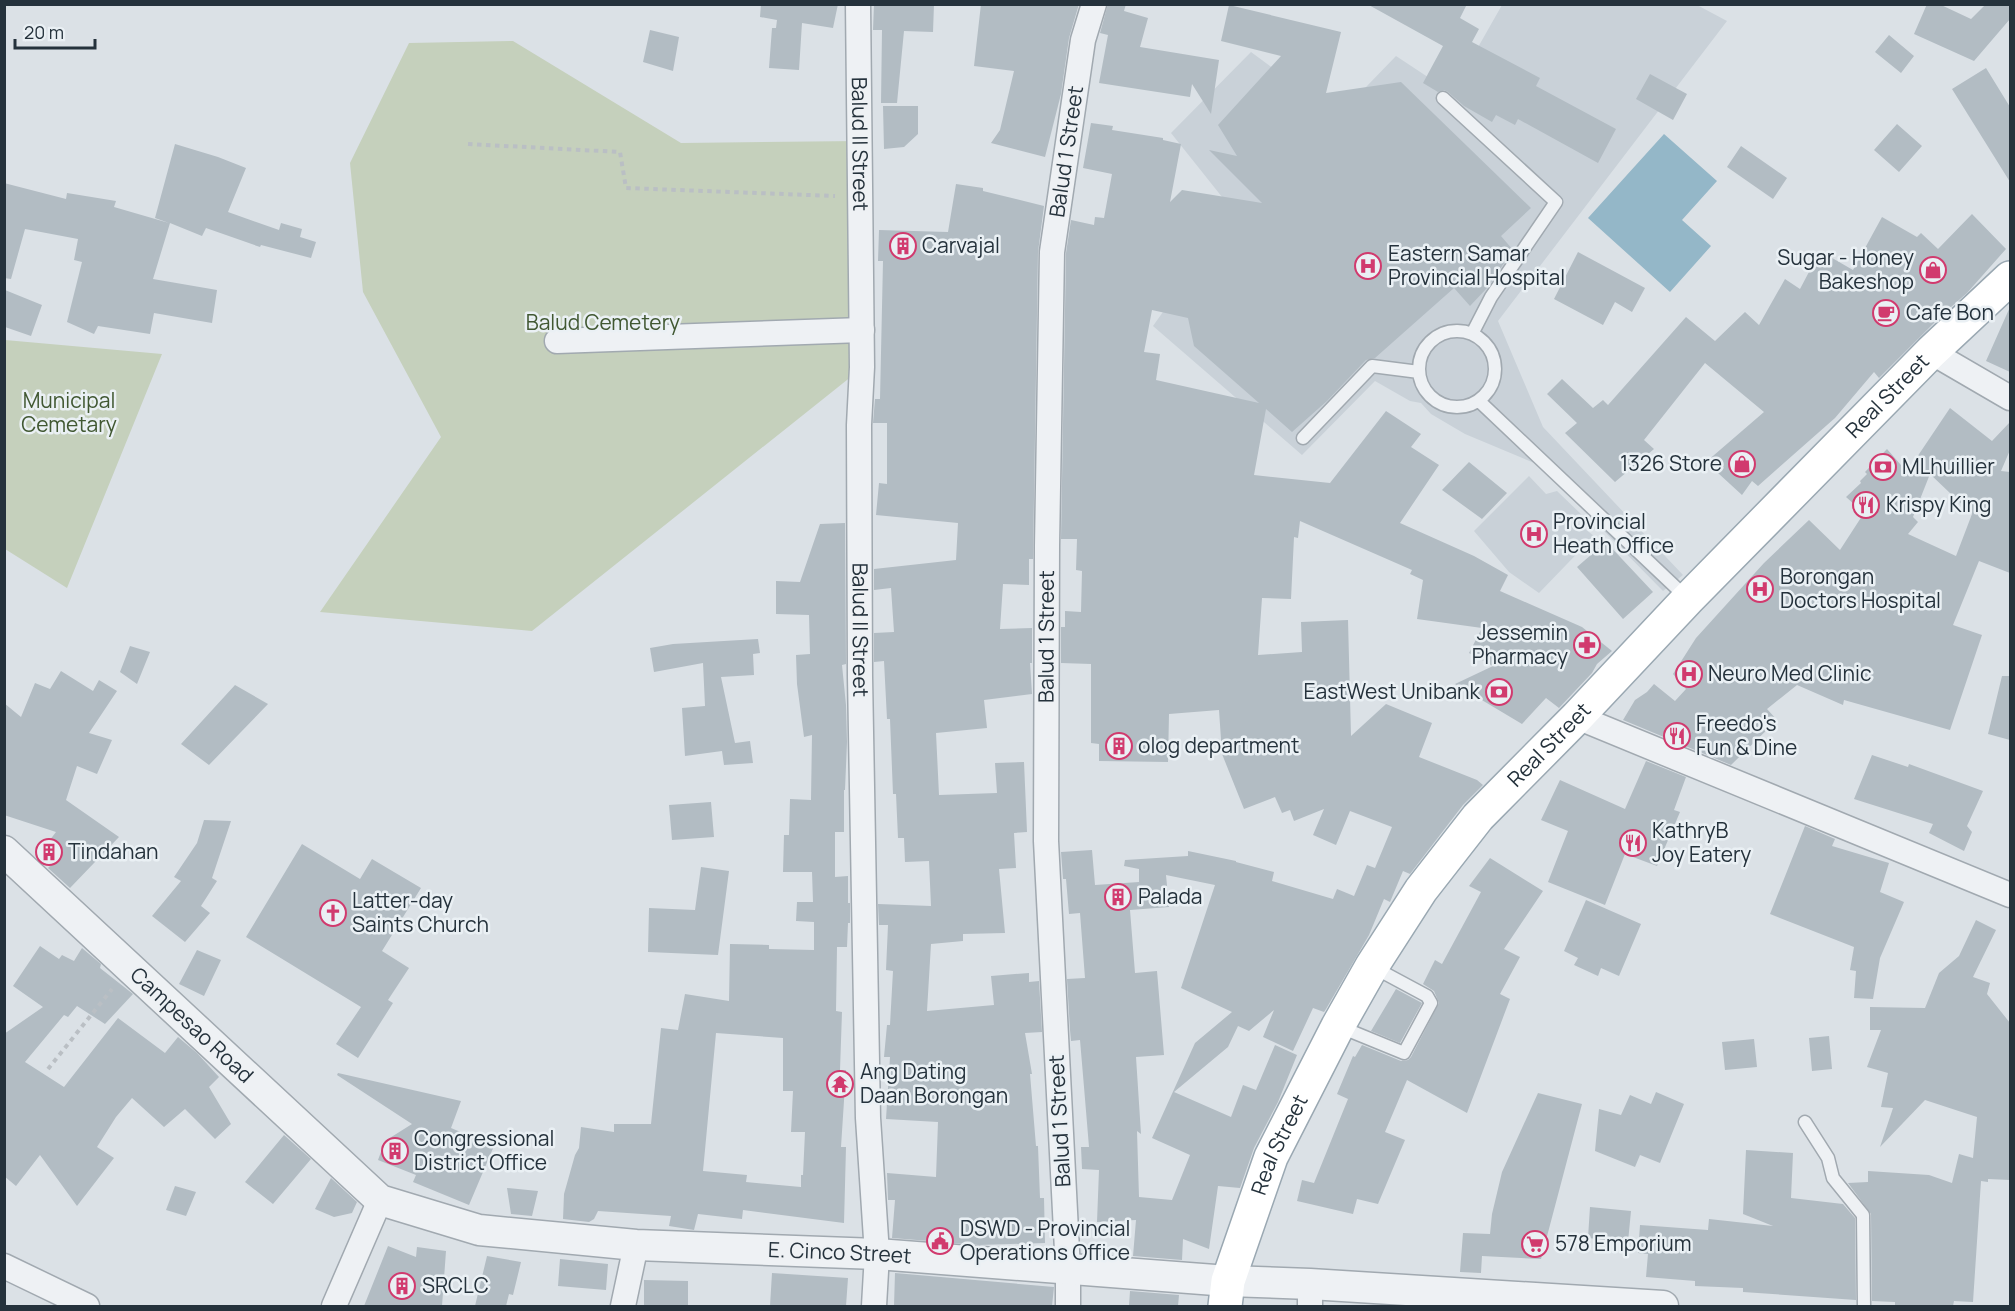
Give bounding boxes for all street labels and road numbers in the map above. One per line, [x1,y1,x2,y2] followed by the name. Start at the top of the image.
[846,77,875,211] street label: Balud II Street
[1042,84,1089,219] street label: Balud 1 Street
[1839,347,1935,444] street label: Real Street
[847,563,875,697] street label: Balud II Street
[1031,570,1060,703] street label: Balud 1 Street
[1501,696,1596,792] street label: Real Street
[125,960,260,1089] street label: Campesao Road
[1042,1054,1076,1188] street label: Balud 1 Street
[1244,1089,1314,1198] street label: Real Street
[767,1235,912,1270] street label: E. Cinco Street

